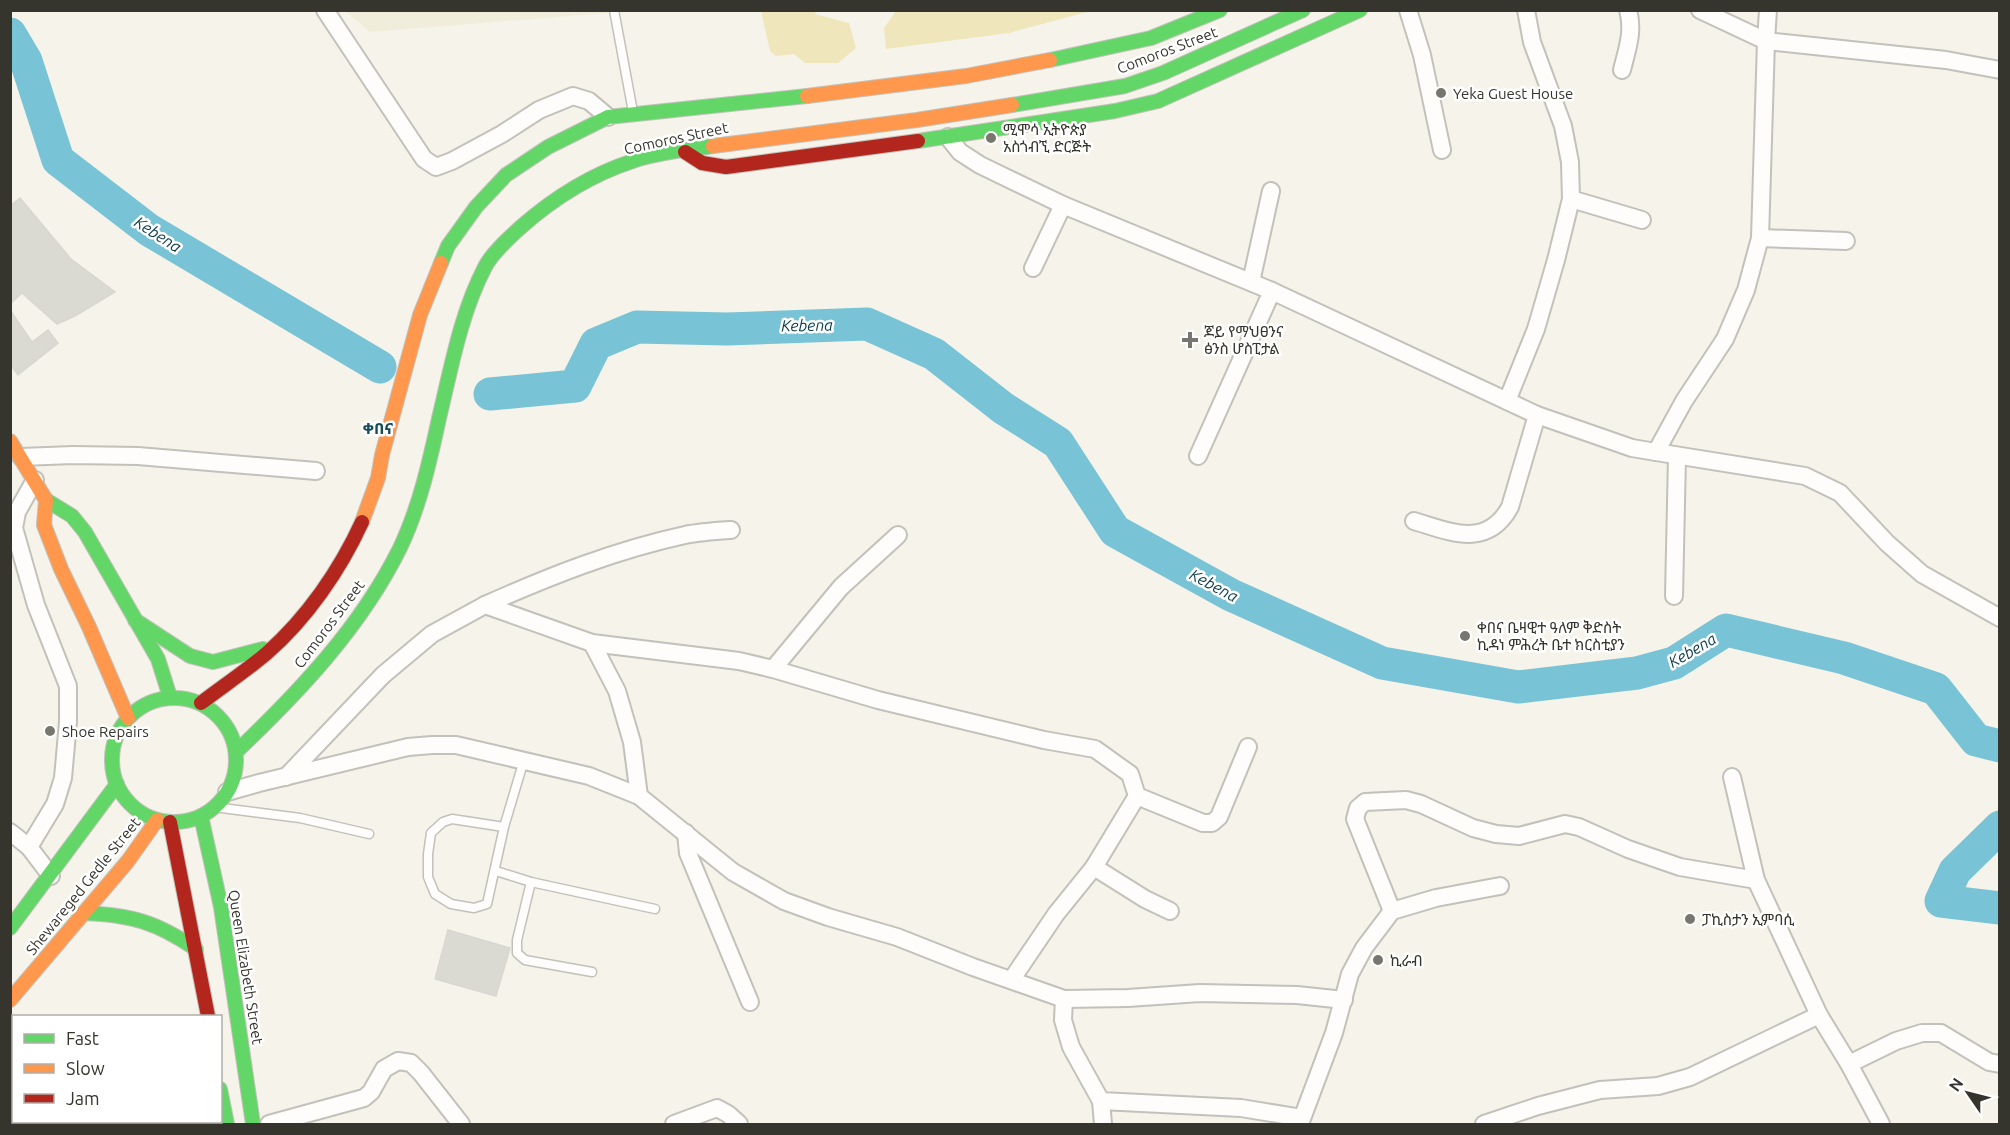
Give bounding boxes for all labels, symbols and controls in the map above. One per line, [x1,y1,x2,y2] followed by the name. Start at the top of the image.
[1114,23,1220,77] street label: Comoros Street
[1453,85,1573,102] place label: Yeka Guest House
[1434,86,1448,100] marker: Yeka Guest House
[622,119,730,157] street label: Comoros Street
[1003,121,1091,155] place label: ሚሞሳ ኢትዮጵያ አስጎብኚ ድርጅት
[984,131,998,145] marker: ሚሞሳ ኢትዮጵያ አስጎብኚ ድርጅት
[131,212,185,256] water label: Kebena
[781,316,833,334] water label: Kebena
[1204,323,1284,357] place label: ጆይ የማህፀንና ፅንስ ሆስፒታል
[1181,331,1199,349] marker: ጆይ የማህፀንና ፅንስ ሆስፒታል
[363,419,393,437] district label: ቀበና
[1187,565,1241,605] water label: Kebena
[290,576,368,671] street label: Comoros Street
[1477,619,1625,653] place label: ቀበና ቤዛዊተ ዓለም ቅድስት ኪዳነ ምሕረት ቤተ ክርስቲያን
[1458,629,1472,643] marker: ቀበና ቤዛዊተ ዓለም ቅድስት ኪዳነ ምሕረት ቤተ ክርስቲያን
[1665,629,1719,671] water label: Kebena
[62,723,149,740] place label: Shoe Repairs
[43,724,57,738] marker: Shoe Repairs
[22,814,144,958] street label: Shewareged Gedle Street
[225,889,267,1046] street label: Queen Elizabeth Street
[1702,911,1795,928] place label: ፓኪስታን ኢምባሲ
[1683,912,1697,926] marker: ፓኪስታን ኢምባሲ
[1390,952,1423,969] place label: ኪራብ
[1371,953,1385,967] marker: ኪራብ
[12,1015,222,1123] legend
[66,1028,99,1048] text: Fast
[66,1058,105,1078] text: Slow
[1938,1063,1998,1123] north arrow
[1945,1074,1967,1094] text: N
[66,1088,100,1108] text: Jam

